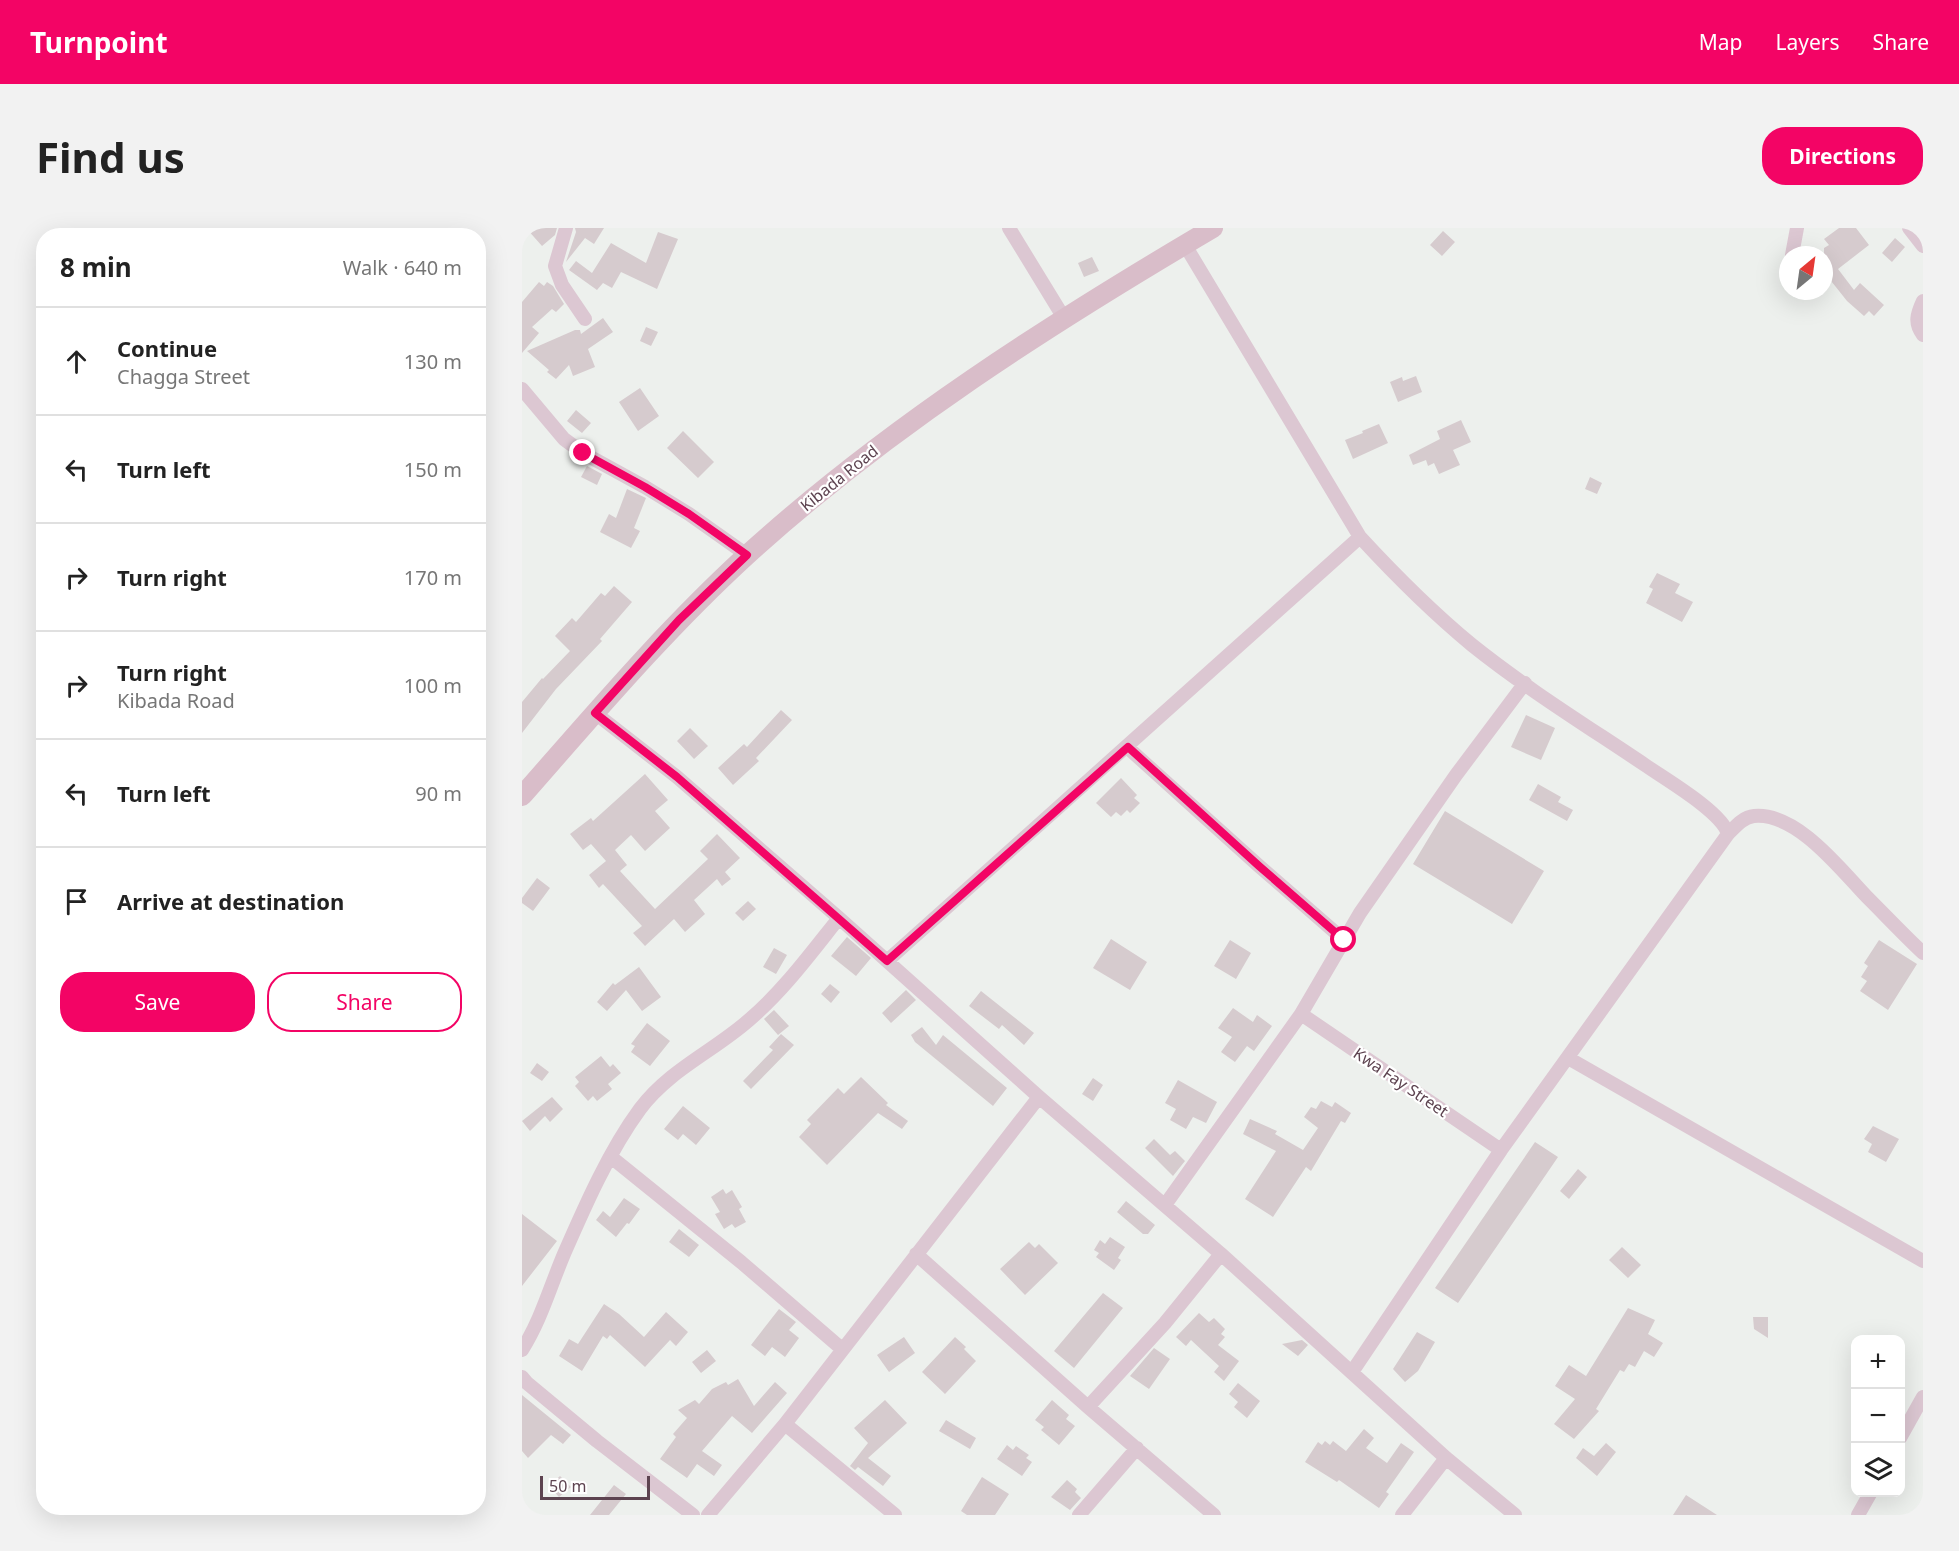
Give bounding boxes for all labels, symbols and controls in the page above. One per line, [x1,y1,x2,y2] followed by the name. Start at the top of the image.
[30,23,168,61] text: Turnpoint
[1699,28,1743,56] text: Map
[1776,28,1840,56] text: Layers
[1873,28,1929,56] text: Share
[1762,127,1923,185] button: Directions
[36,128,185,185] text: Find us
[1779,246,1833,300] north arrow
[60,249,132,285] text: 8 min
[343,254,462,281] text: Walk · 640 m
[117,333,217,363] text: Continue
[60,345,93,378] icon: ahead
[404,348,462,375] text: 130 m
[117,363,250,390] text: Chagga Street
[569,439,595,465] route end
[795,440,883,516] street label: Kibada Road
[60,453,93,486] icon: left
[117,454,211,484] text: Turn left
[404,456,462,483] text: 150 m
[60,561,93,594] icon: right
[117,562,227,592] text: Turn right
[404,564,462,591] text: 170 m
[117,657,227,687] text: Turn right
[60,669,93,702] icon: right
[404,672,462,699] text: 100 m
[117,687,235,714] text: Kibada Road
[60,777,93,810] icon: left
[117,778,211,808] text: Turn left
[415,780,462,807] text: 90 m
[60,885,93,918] icon: arrive
[117,886,344,916] text: Arrive at destination
[1330,926,1356,952] route start
[60,972,255,1032] button: Save
[267,972,462,1032] button: Share
[1349,1042,1453,1122] street label: Kwa Fay Street
[1851,1335,1905,1497] map controls
[1851,1335,1905,1389] button: +
[1851,1389,1905,1443] button: −
[1851,1443,1905,1497] button: layers
[540,1473,650,1500] scale bar
[549,1475,586,1497] text: 50 m

